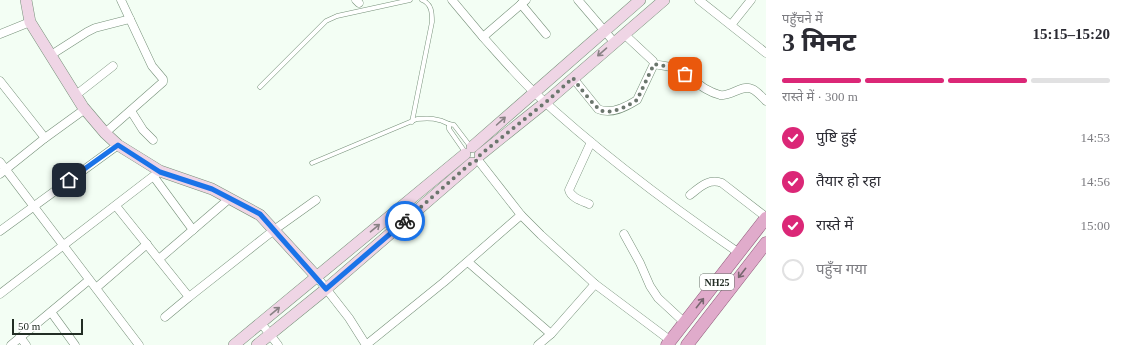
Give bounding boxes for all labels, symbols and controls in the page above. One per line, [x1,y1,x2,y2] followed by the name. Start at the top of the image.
[782,11,823,26] text: पहुँचने में
[1033,26,1110,42] text: 15:15–15:20
[782,28,856,57] text: 3 मिनट
[597,48,607,57] one-way arrow
[668,57,702,91] pin
[674,63,696,85] icon: bag
[782,89,858,104] text: रास्ते में · 300 m
[496,117,506,126] one-way arrow
[782,127,804,149] icon: check
[816,129,856,145] text: पुष्टि हुई
[1080,130,1110,145] text: 14:53
[52,163,86,197] pin
[58,169,80,191] icon: home
[782,171,804,193] icon: check
[816,173,881,189] text: तैयार हो रहा
[1080,174,1110,189] text: 14:56
[385,201,425,241] courier
[394,210,416,232] icon: bike
[782,215,804,237] icon: check
[816,217,853,233] text: रास्ते में
[1080,218,1110,233] text: 15:00
[370,224,381,233] one-way arrow
[816,261,867,277] text: पहुँच गया
[738,268,746,279] one-way arrow
[700,274,734,290] road number: NH25
[696,298,704,309] one-way arrow
[270,307,281,316] one-way arrow
[12,317,83,336] scale bar
[18,320,40,332] text: 50 m

